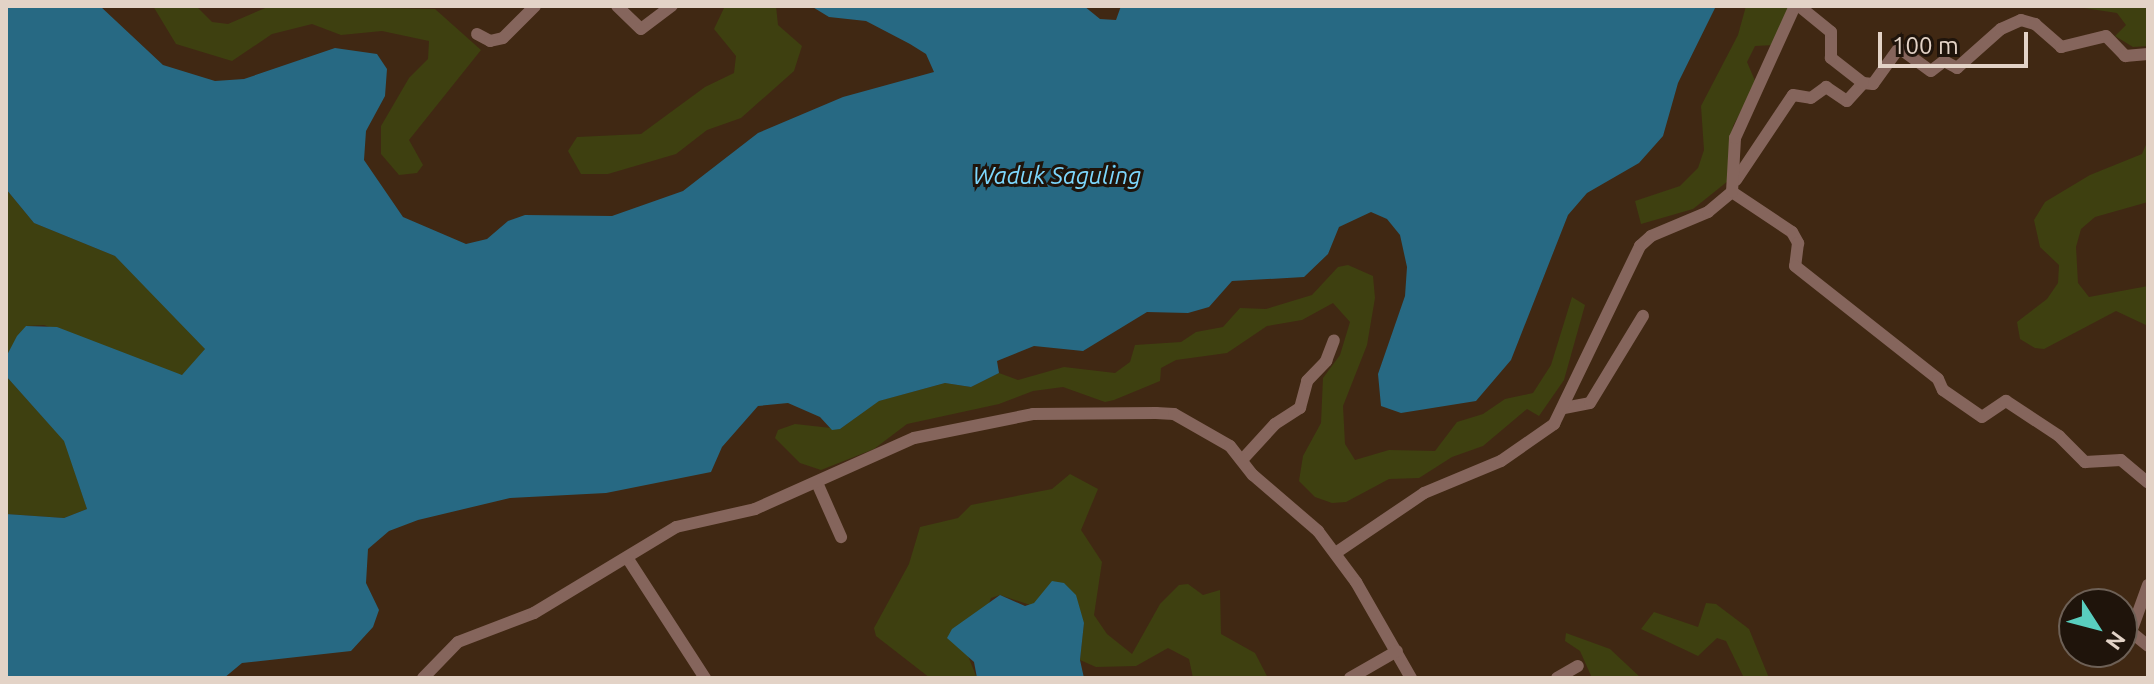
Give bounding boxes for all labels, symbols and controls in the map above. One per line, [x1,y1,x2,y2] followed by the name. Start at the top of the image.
[1882,16,2032,66] scale bar
[1892,32,1959,59] text: 100 m
[973,162,1141,190] water label: Waduk Saguling
[2058,588,2138,668] north arrow
[2101,627,2131,655] text: N

